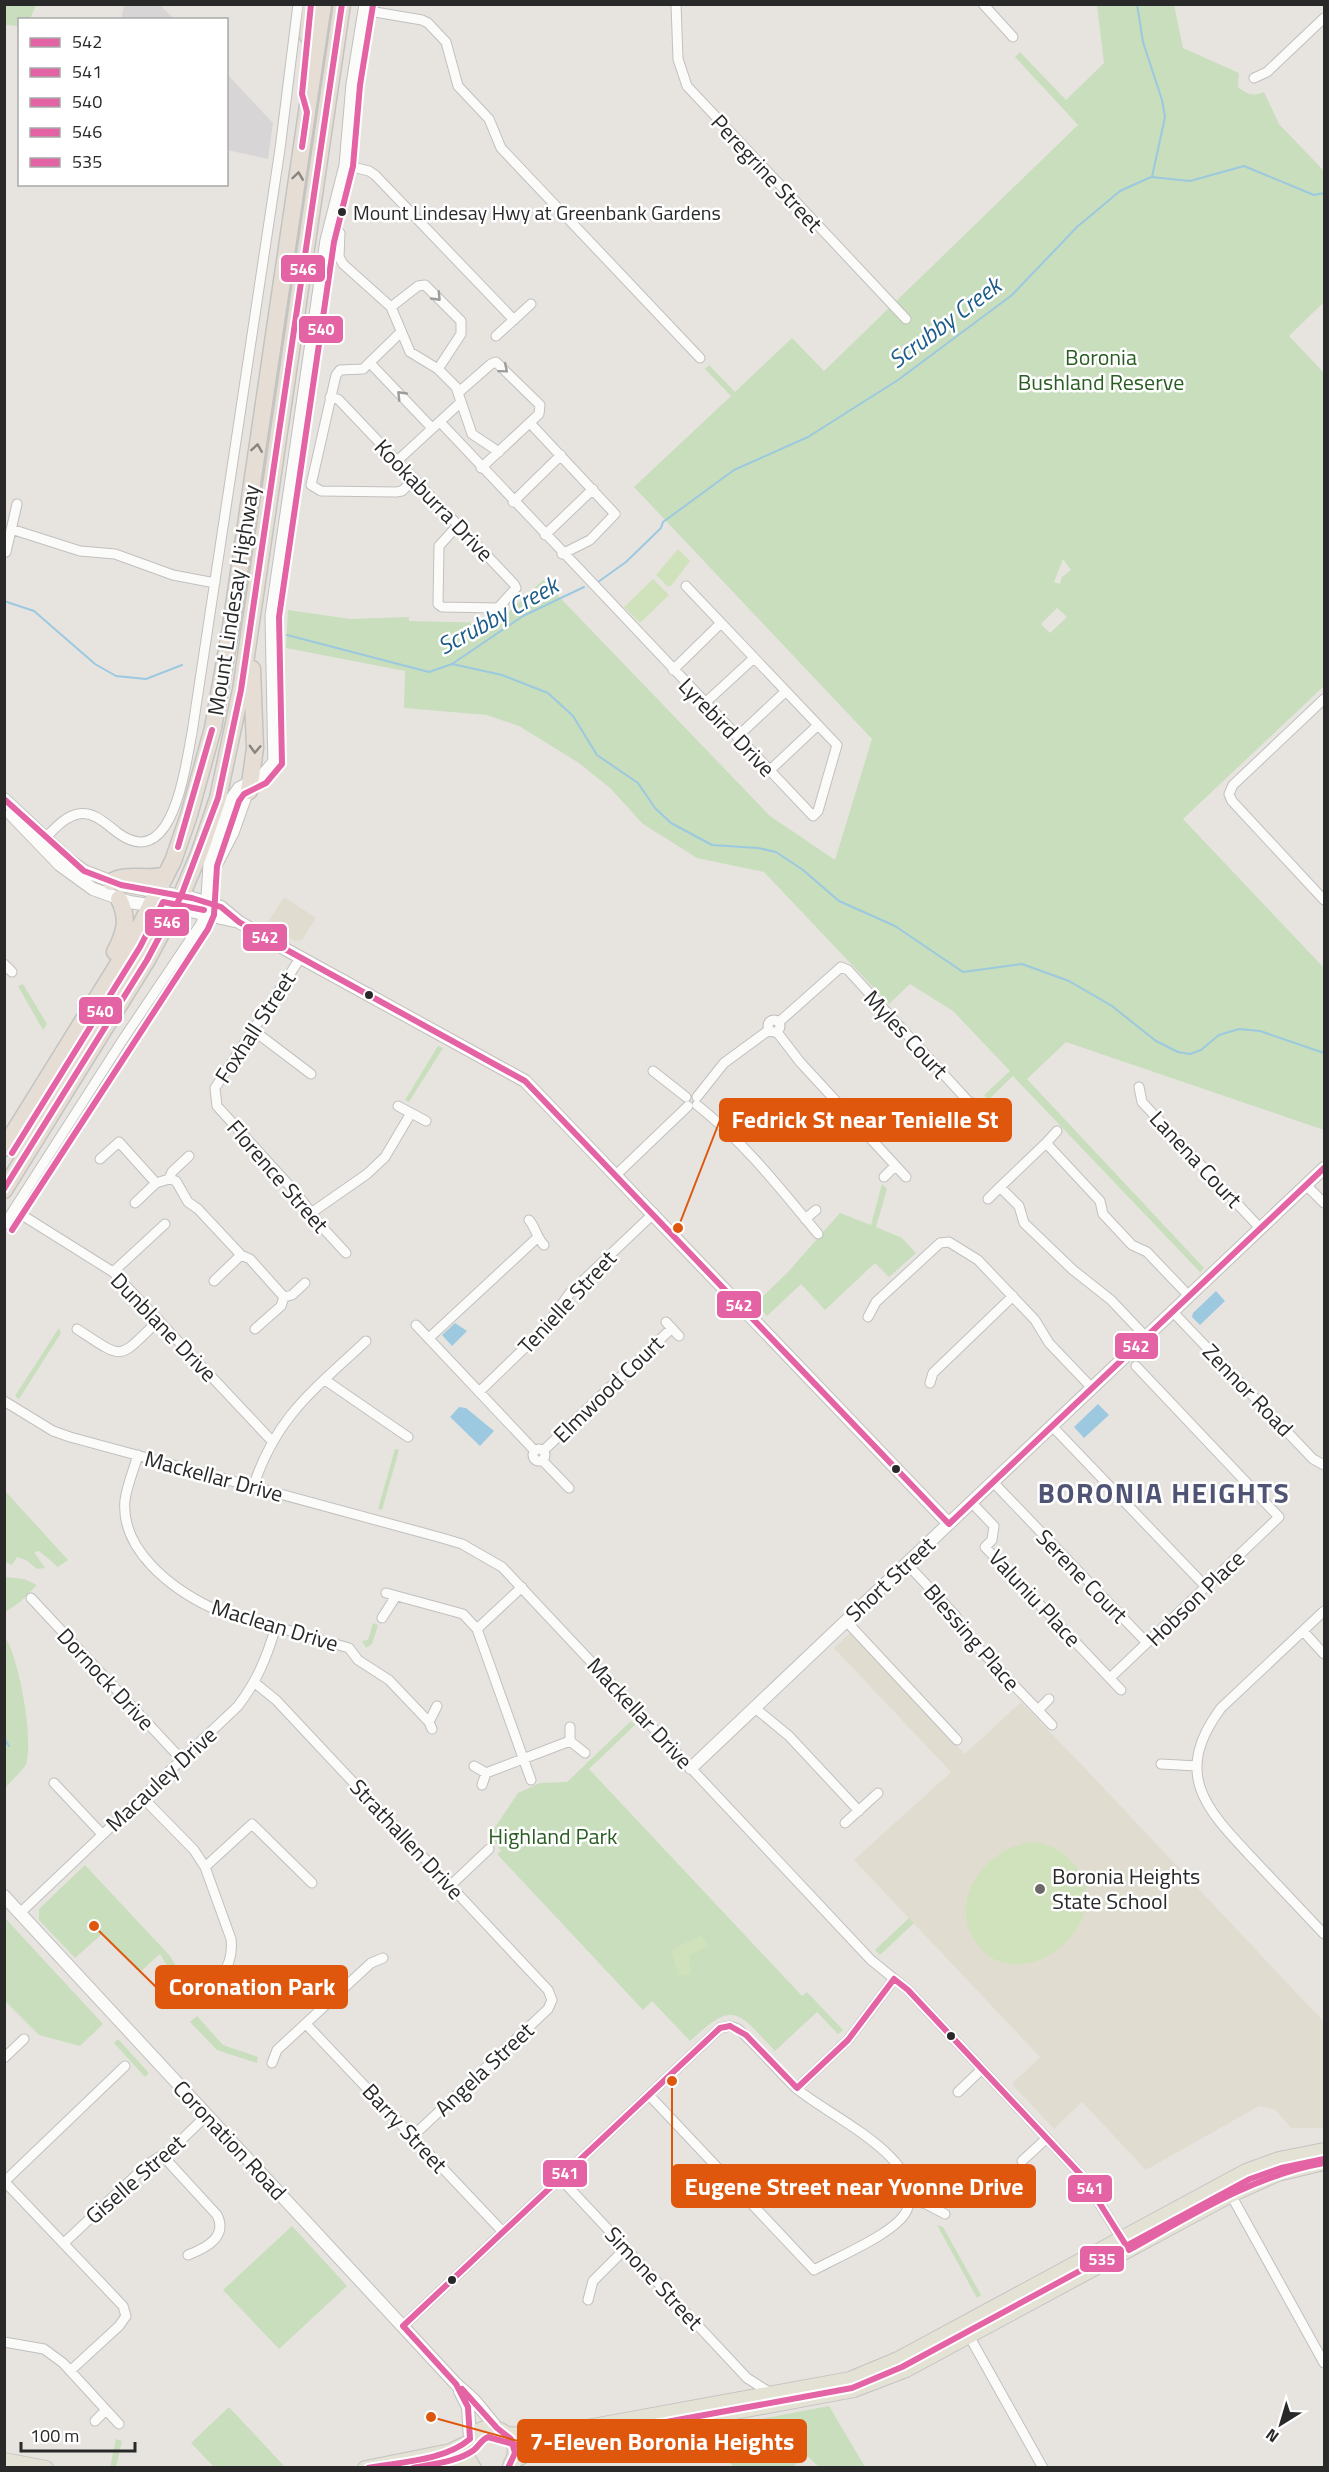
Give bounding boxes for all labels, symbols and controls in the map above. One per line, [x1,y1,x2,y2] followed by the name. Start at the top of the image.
[18,18,228,186] legend
[72,28,102,55] text: 542
[72,58,102,85] text: 541
[72,88,102,115] text: 540
[703,106,831,240] street label: Peregrine Street
[72,118,102,145] text: 546
[72,148,102,175] text: 535
[291,172,303,181] one-way arrow
[353,197,721,228] place label: Mount Lindesay Hwy at Greenbank Gardens
[336,206,348,218] marker: Mount Lindesay Hwy at Greenbank Gardens
[280,254,326,283] line badge: 546
[290,257,316,281] text: 546
[880,266,1011,377] water label: Scrubby Creek
[430,289,441,300] one-way arrow
[298,315,344,344] line badge: 540
[308,317,334,341] text: 540
[1018,340,1184,399] park label: Boronia Bushland Reserve
[497,361,508,372] one-way arrow
[397,392,408,403] one-way arrow
[366,431,502,569] street label: Kookaburra Drive
[251,444,263,453] one-way arrow
[198,482,268,718] street label: Mount Lindesay Highway
[430,565,567,663] water label: Scrubby Creek
[671,670,783,784] street label: Lyrebird Drive
[248,744,261,753] one-way arrow
[144,908,190,937] line badge: 546
[154,910,180,934] text: 546
[242,923,288,952] line badge: 542
[252,925,278,949] text: 542
[206,964,304,1090] street label: Foxhall Street
[856,982,956,1086] street label: Myles Court
[363,989,375,1001] unlabelled marker
[78,996,123,1025] line badge: 540
[87,999,113,1023] text: 540
[720,1099,1011,1141] callout: Fedrick St near Tenielle St
[731,1101,999,1137] text: Fedrick St near Tenielle St
[1142,1103,1250,1216] street label: Lanena Court
[219,1112,337,1240] street label: Florence Street
[510,1242,624,1362] street label: Tenielle Street
[103,1264,225,1390] street label: Dunblane Drive
[716,1290,762,1319] line badge: 542
[726,1293,752,1317] text: 542
[545,1327,671,1451] street label: Elmwood Court
[1114,1332,1159,1360] line badge: 542
[1123,1334,1149,1358] text: 542
[1195,1336,1301,1444] street label: Zennor Road
[141,1441,287,1511] street label: Mackellar Drive
[890,1463,902,1475] unlabelled marker
[1038,1471,1290,1514] district label: BORONIA HEIGHTS
[1028,1521,1136,1631] street label: Serene Court
[837,1528,943,1630] street label: Short Street
[981,1541,1089,1655] street label: Valuniu Place
[1138,1542,1252,1654] street label: Hobson Place
[916,1576,1028,1698] street label: Blessing Place
[207,1590,343,1660] street label: Maclean Drive
[49,1620,163,1738] street label: Dornock Drive
[579,1649,701,1777] street label: Mackellar Drive
[98,1718,224,1840] street label: Macauley Drive
[342,1771,472,1907] street label: Strathallen Drive
[488,1819,618,1853] park label: Highland Park
[1052,1859,1200,1918] place label: Boronia Heights State School
[1033,1882,1047,1896] marker: Boronia Heights State School
[156,1966,347,2008] callout: Coronation Park
[169,1968,336,2004] text: Coronation Park
[427,2014,542,2124] street label: Angela Street
[945,2030,957,2042] unlabelled marker
[165,2072,295,2208] street label: Coronation Road
[354,2075,456,2181] street label: Barry Street
[78,2126,193,2232] street label: Giselle Street
[542,2159,588,2188] line badge: 541
[552,2161,578,2185] text: 541
[672,2165,1035,2207] callout: Eugene Street near Yvonne Drive
[684,2168,1024,2204] text: Eugene Street near Yvonne Drive
[1067,2174,1113,2203] line badge: 541
[1077,2176,1103,2200] text: 541
[597,2218,711,2338] street label: Simone Street
[1079,2245,1125,2273] line badge: 535
[1089,2247,1115,2271] text: 535
[446,2274,458,2286] unlabelled marker
[1251,2394,1311,2454] north arrow
[21,2415,135,2453] scale bar
[518,2420,806,2462] callout: 7-Eleven Boronia Heights
[30,2422,79,2449] text: 100 m
[530,2423,794,2459] text: 7-Eleven Boronia Heights
[1260,2423,1284,2449] text: N

